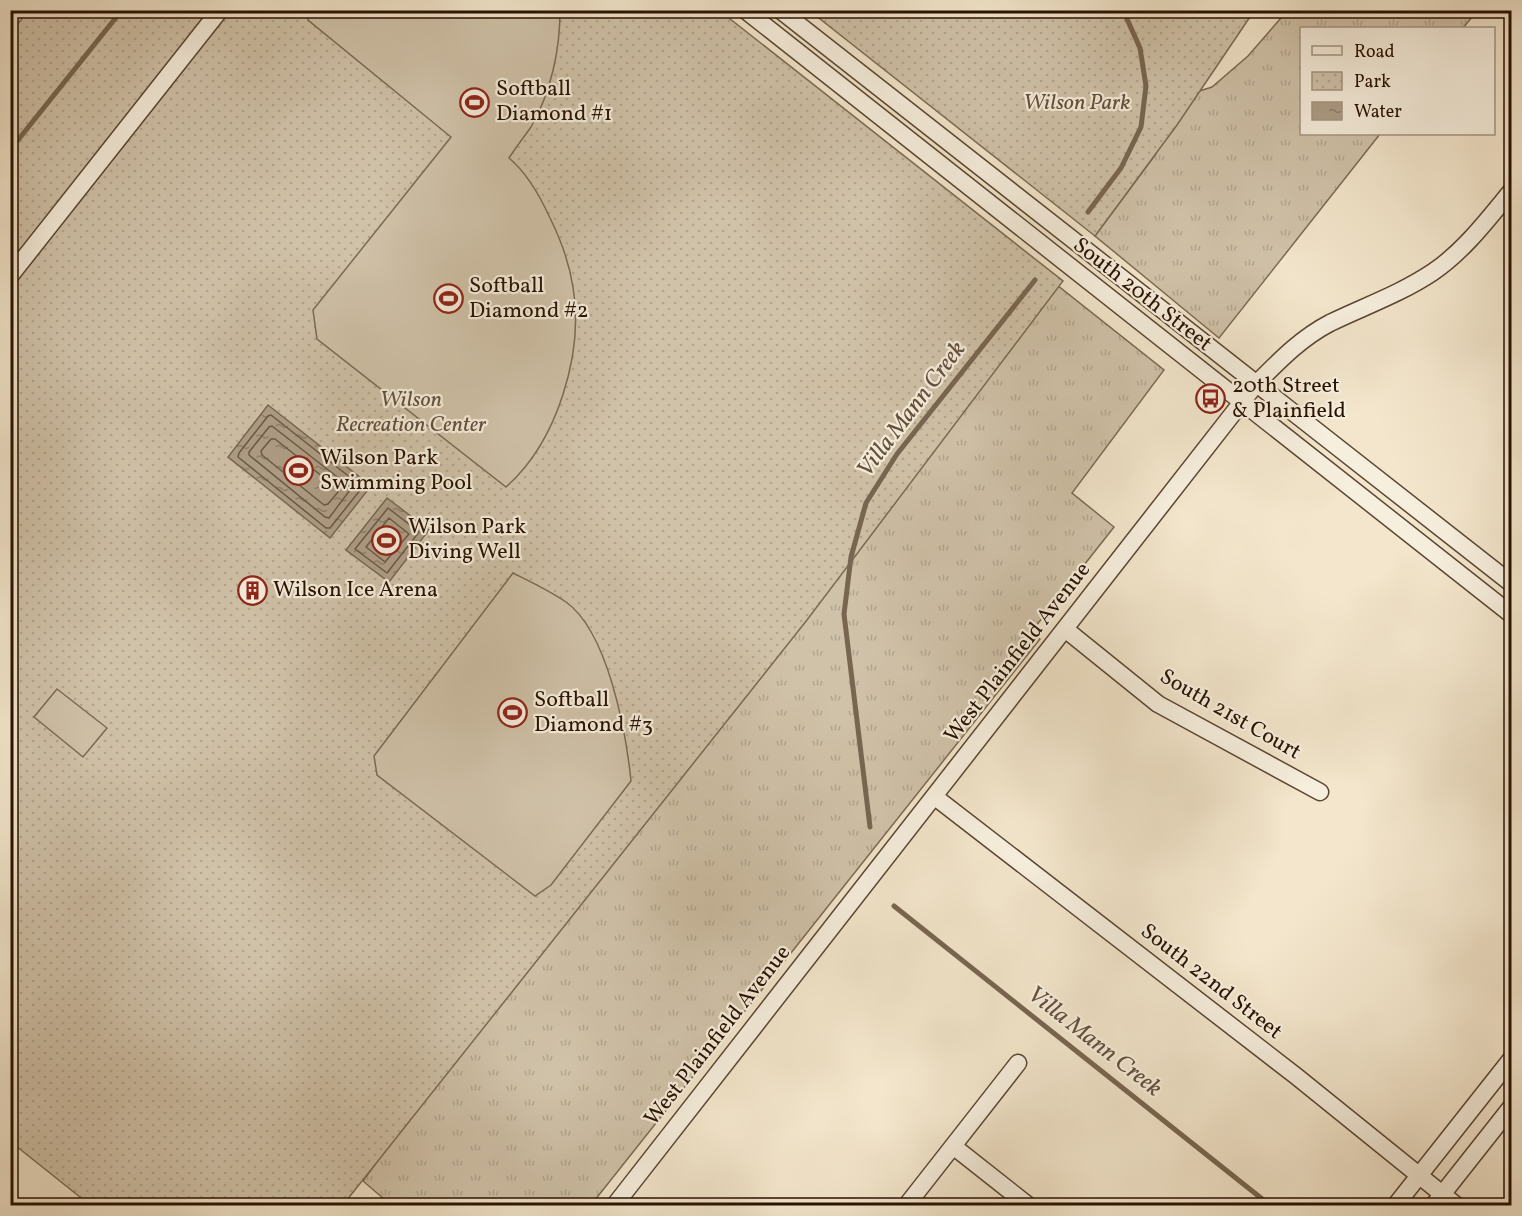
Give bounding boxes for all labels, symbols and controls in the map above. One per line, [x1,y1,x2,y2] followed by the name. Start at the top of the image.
[1300,27,1495,135] legend
[1354,40,1395,65] text: Road
[1354,70,1391,95] text: Park
[496,74,612,130] place label: Softball Diamond #1
[459,86,491,118] sports icon: Softball Diamond #1
[1023,88,1131,119] park label: Wilson Park
[1354,100,1402,125] text: Water
[1066,231,1218,359] street label: South 20th Street
[469,271,589,327] place label: Softball Diamond #2
[432,283,464,315] sports icon: Softball Diamond #2
[849,335,975,485] water label: Villa Mann Creek
[1232,371,1346,427] place label: 20th Street & Plainfield
[1195,383,1227,415] bus stop icon: 20th Street & Plainfield
[336,385,487,441] park label: Wilson Recreation Center
[320,443,472,499] place label: Wilson Park Swimming Pool
[283,455,315,487] sports icon: Wilson Park Swimming Pool
[408,512,526,568] place label: Wilson Park Diving Well
[371,524,403,556] sports icon: Wilson Park Diving Well
[937,556,1099,750] street label: West Plainfield Avenue
[236,574,268,606] building icon: Wilson Ice Arena
[273,575,438,606] place label: Wilson Ice Arena
[1153,662,1307,768] street label: South 21st Court
[534,685,653,741] place label: Softball Diamond #3
[497,697,529,729] sports icon: Softball Diamond #3
[1133,917,1289,1048] street label: South 22nd Street
[637,939,799,1133] street label: West Plainfield Avenue
[1019,978,1169,1106] water label: Villa Mann Creek

